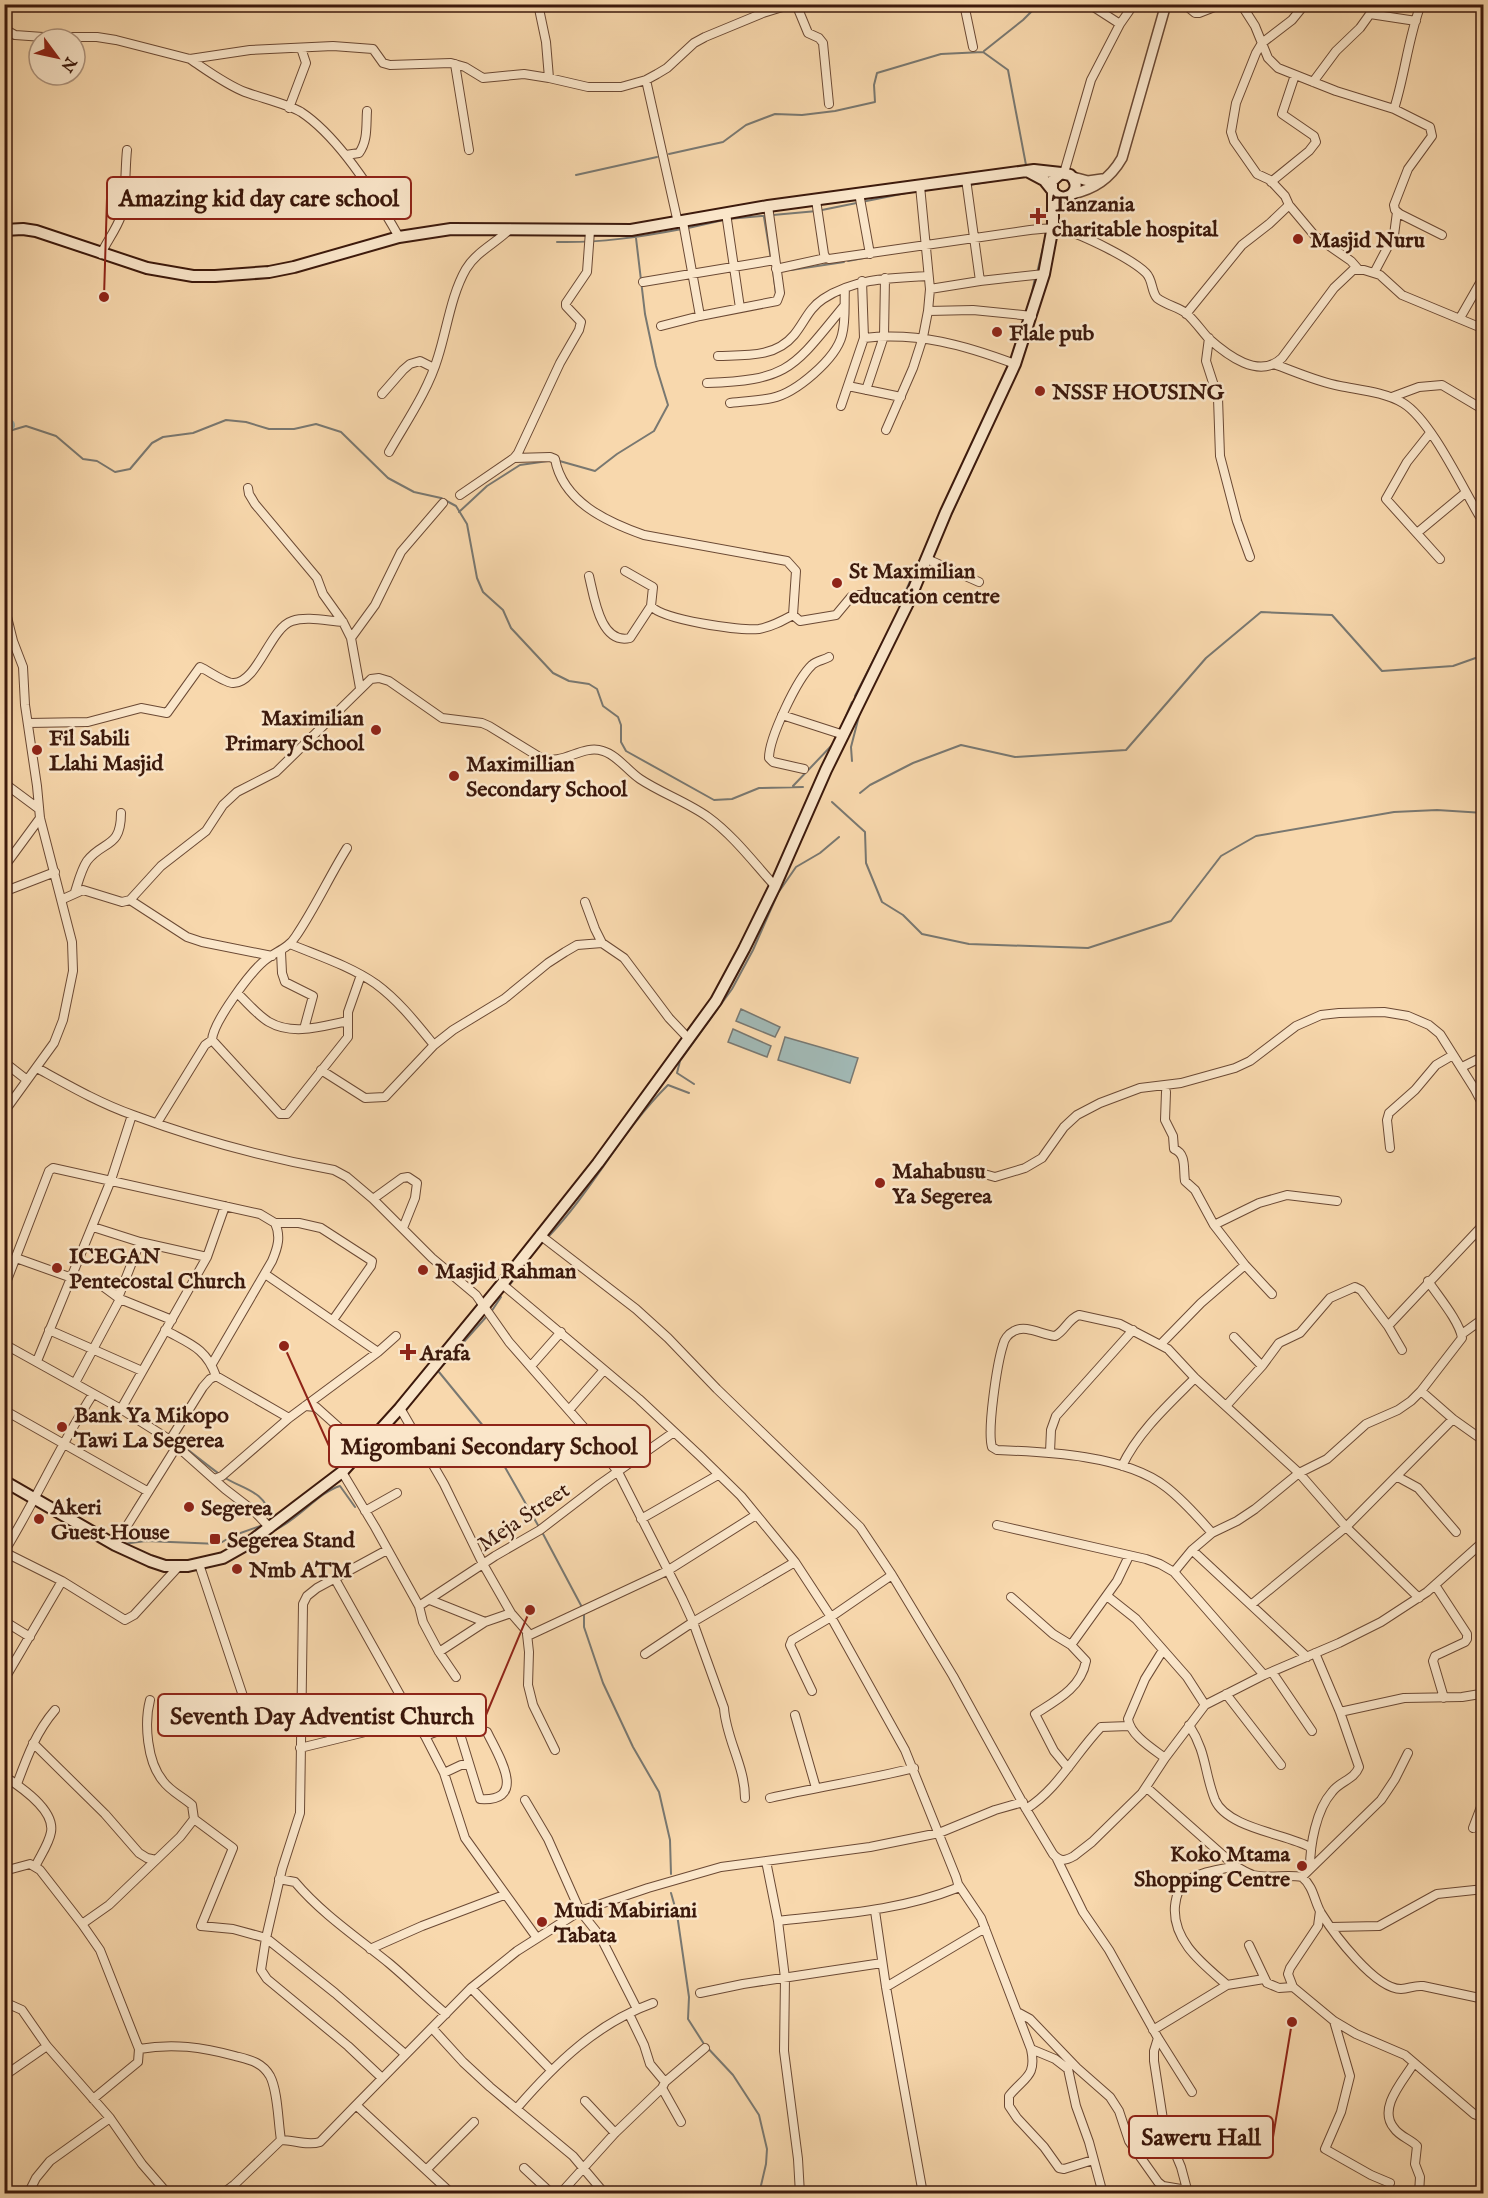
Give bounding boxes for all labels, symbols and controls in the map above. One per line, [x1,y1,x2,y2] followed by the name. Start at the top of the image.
[27,27,87,87] north arrow
[56,52,81,75] text: N
[107,177,411,219] callout: Amazing kid day care school
[118,184,400,215] text: Amazing kid day care school
[1051,191,1219,244] place label: Tanzania charitable hospital
[1029,207,1047,225] marker: Tanzania charitable hospital
[1310,227,1425,255] place label: Masjid Nuru
[1291,232,1305,246] marker: Masjid Nuru
[1009,320,1095,348] place label: Flale pub
[990,325,1004,339] marker: Flale pub
[1051,379,1225,407] place label: NSSF HOUSING
[1033,384,1047,398] marker: NSSF HOUSING
[849,558,1000,611] place label: St Maximilian education centre
[830,576,844,590] marker: St Maximilian education centre
[225,705,365,758] place label: Maximilian Primary School
[369,723,383,737] marker: Maximilian Primary School
[49,725,165,778] place label: Fil Sabili Llahi Masjid
[30,743,44,757] marker: Fil Sabili Llahi Masjid
[466,751,628,804] place label: Maximillian Secondary School
[447,769,461,783] marker: Maximillian Secondary School
[892,1158,992,1211] place label: Mahabusu Ya Segerea
[873,1176,887,1190] marker: Mahabusu Ya Segerea
[69,1243,246,1296] place label: ICEGAN Pentecostal Church
[435,1258,577,1286] place label: Masjid Rahman
[50,1261,64,1275] marker: ICEGAN Pentecostal Church
[416,1263,430,1277] marker: Masjid Rahman
[419,1340,470,1368] place label: Arafa
[401,1345,415,1359] marker: Arafa
[73,1402,229,1455] place label: Bank Ya Mikopo Tawi La Segerea
[55,1420,69,1434] marker: Bank Ya Mikopo Tawi La Segerea
[329,1425,650,1467] callout: Migombani Secondary School
[341,1432,638,1463] text: Migombani Secondary School
[473,1477,576,1559] street label: Meja Street
[50,1494,170,1547] place label: Akeri Guest House
[201,1495,273,1523] place label: Segerea
[182,1500,196,1514] marker: Segerea
[32,1512,46,1526] marker: Akeri Guest House
[227,1527,356,1555] place label: Segerea Stand
[208,1532,222,1546] marker: Segerea Stand
[248,1557,352,1585] place label: Nmb ATM
[230,1562,244,1576] marker: Nmb ATM
[158,1694,486,1736] callout: Seventh Day Adventist Church
[170,1702,474,1733] text: Seventh Day Adventist Church
[1134,1841,1290,1894] place label: Koko Mtama Shopping Centre
[1295,1859,1309,1873] marker: Koko Mtama Shopping Centre
[553,1897,697,1950] place label: Mudi Mabiriani Tabata
[535,1915,549,1929] marker: Mudi Mabiriani Tabata
[1129,2116,1273,2158] callout: Saweru Hall
[1141,2123,1261,2154] text: Saweru Hall

